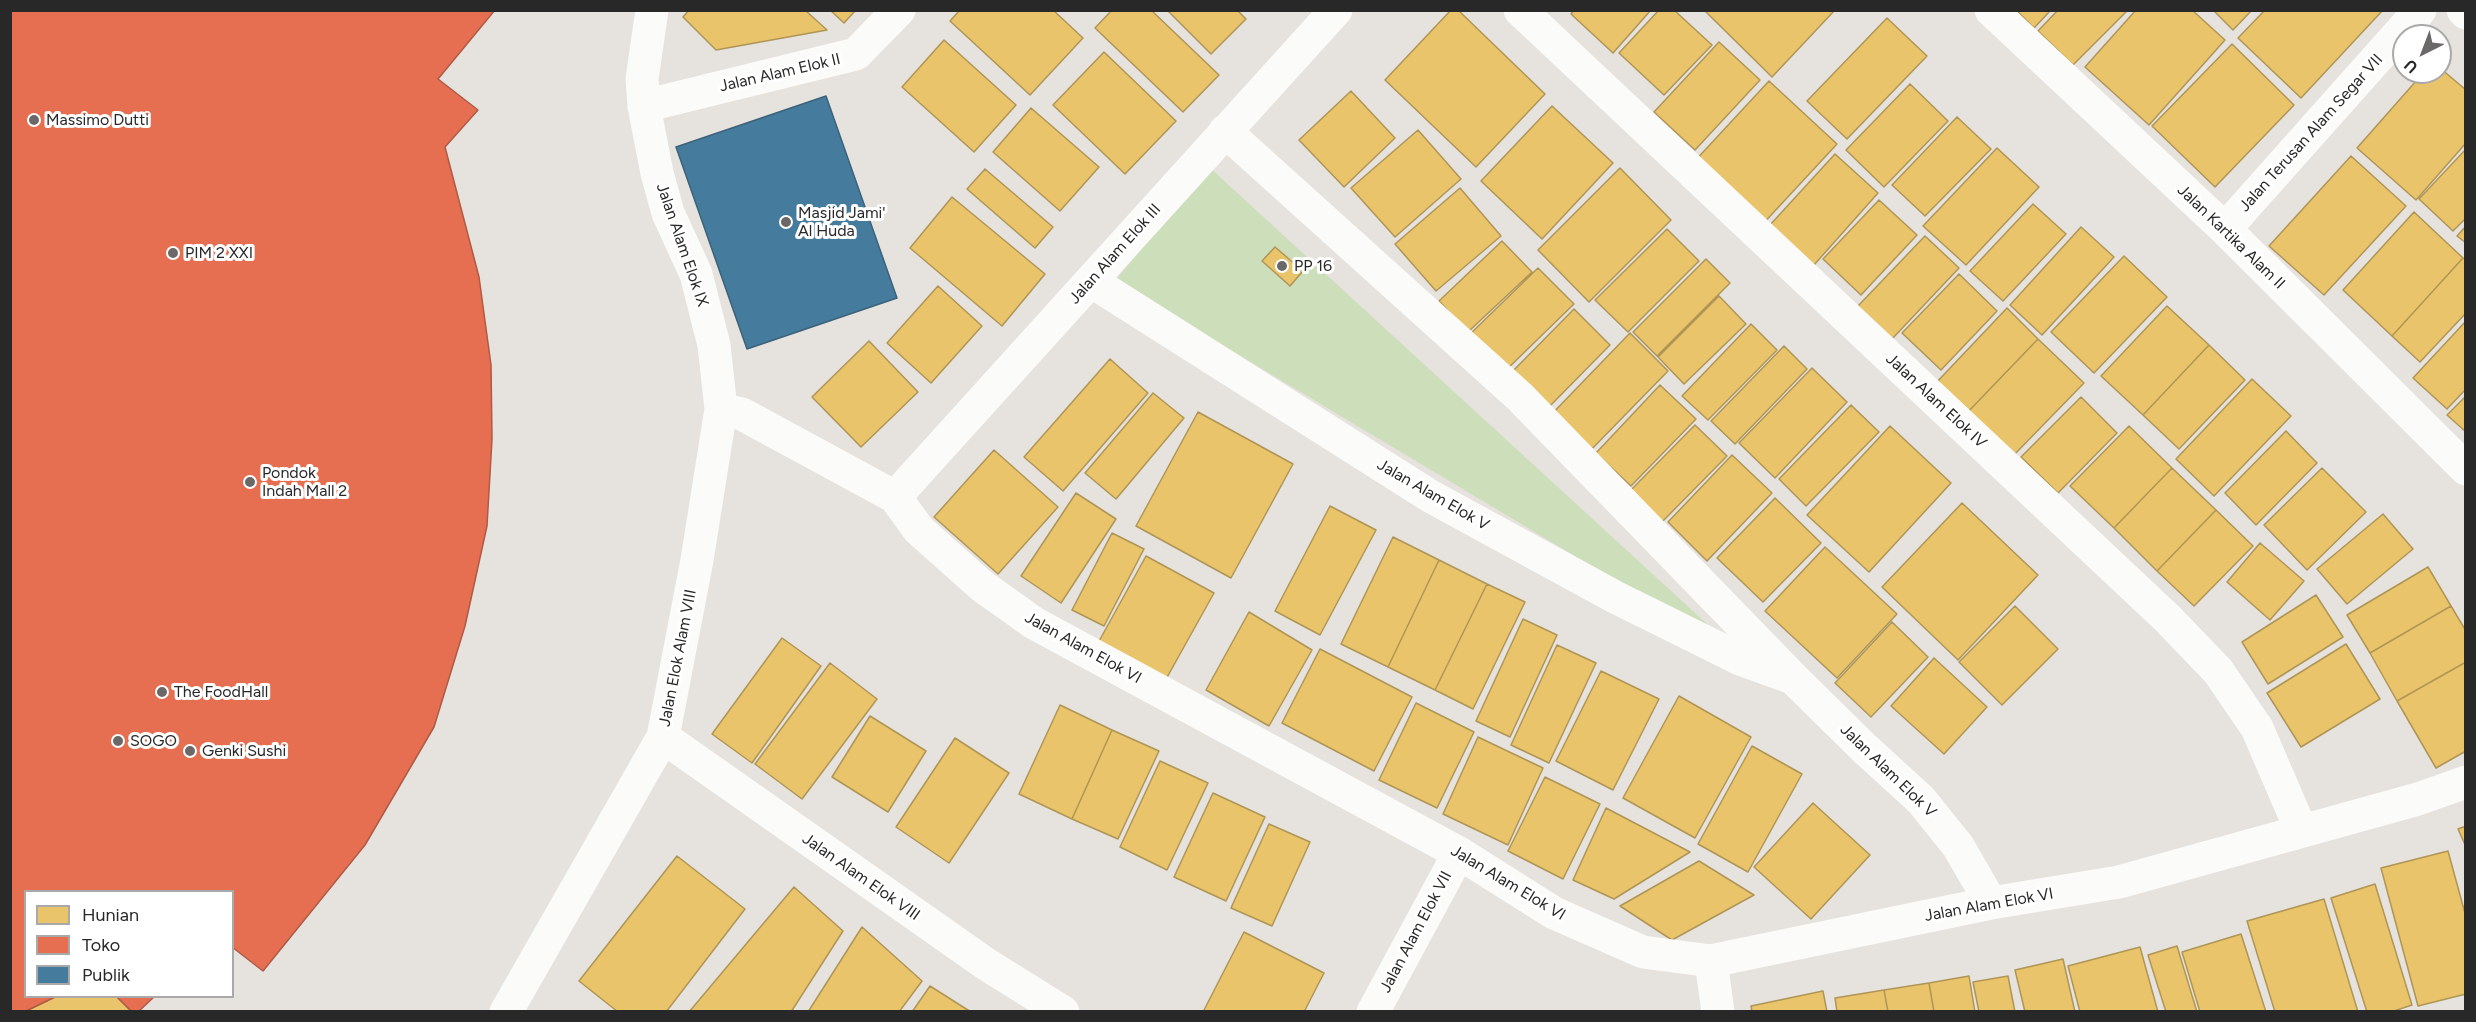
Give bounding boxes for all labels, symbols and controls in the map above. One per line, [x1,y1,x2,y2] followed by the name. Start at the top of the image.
[2392,24,2452,84] north arrow
[718,50,842,96] street label: Jalan Alam Elok II
[2235,50,2387,216] street label: Jalan Terusan Alam Segar VII
[2400,55,2422,77] text: U
[46,110,149,130] place label: Massimo Dutti
[27,113,41,127] marker: Massimo Dutti
[652,181,712,309] street label: Jalan Alam Elok IX
[2173,181,2289,293] street label: Jalan Kartika Alam II
[1065,200,1165,308] street label: Jalan Alam Elok III
[798,203,885,241] place label: Masjid Jami' Al Huda
[779,215,793,229] marker: Masjid Jami' Al Huda
[185,243,253,263] place label: PIM 2 XXI
[166,246,180,260] marker: PIM 2 XXI
[1294,256,1332,276] place label: PP 16
[1275,259,1289,273] marker: PP 16
[1882,349,1990,453] street label: Jalan Alam Elok IV
[1374,455,1492,535] street label: Jalan Alam Elok V
[262,463,347,501] place label: Pondok Indah Mall 2
[243,475,257,489] marker: Pondok Indah Mall 2
[655,588,701,728] street label: Jalan Elok Alam VIII
[1021,608,1145,688] street label: Jalan Alam Elok VI
[174,682,268,702] place label: The FoodHall
[155,685,169,699] marker: The FoodHall
[1836,720,1940,822] street label: Jalan Alam Elok V
[130,731,177,751] place label: SOGO
[111,734,125,748] marker: SOGO
[202,741,286,761] place label: Genki Sushi
[183,744,197,758] marker: Genki Sushi
[799,829,923,925] street label: Jalan Alam Elok VIII
[1447,841,1569,925] street label: Jalan Alam Elok VI
[1376,868,1456,996] street label: Jalan Alam Elok VII
[1923,884,2055,926] street label: Jalan Alam Elok VI
[24,890,234,998] legend
[82,904,139,926] text: Hunian
[82,934,120,956] text: Toko
[82,964,130,986] text: Publik

